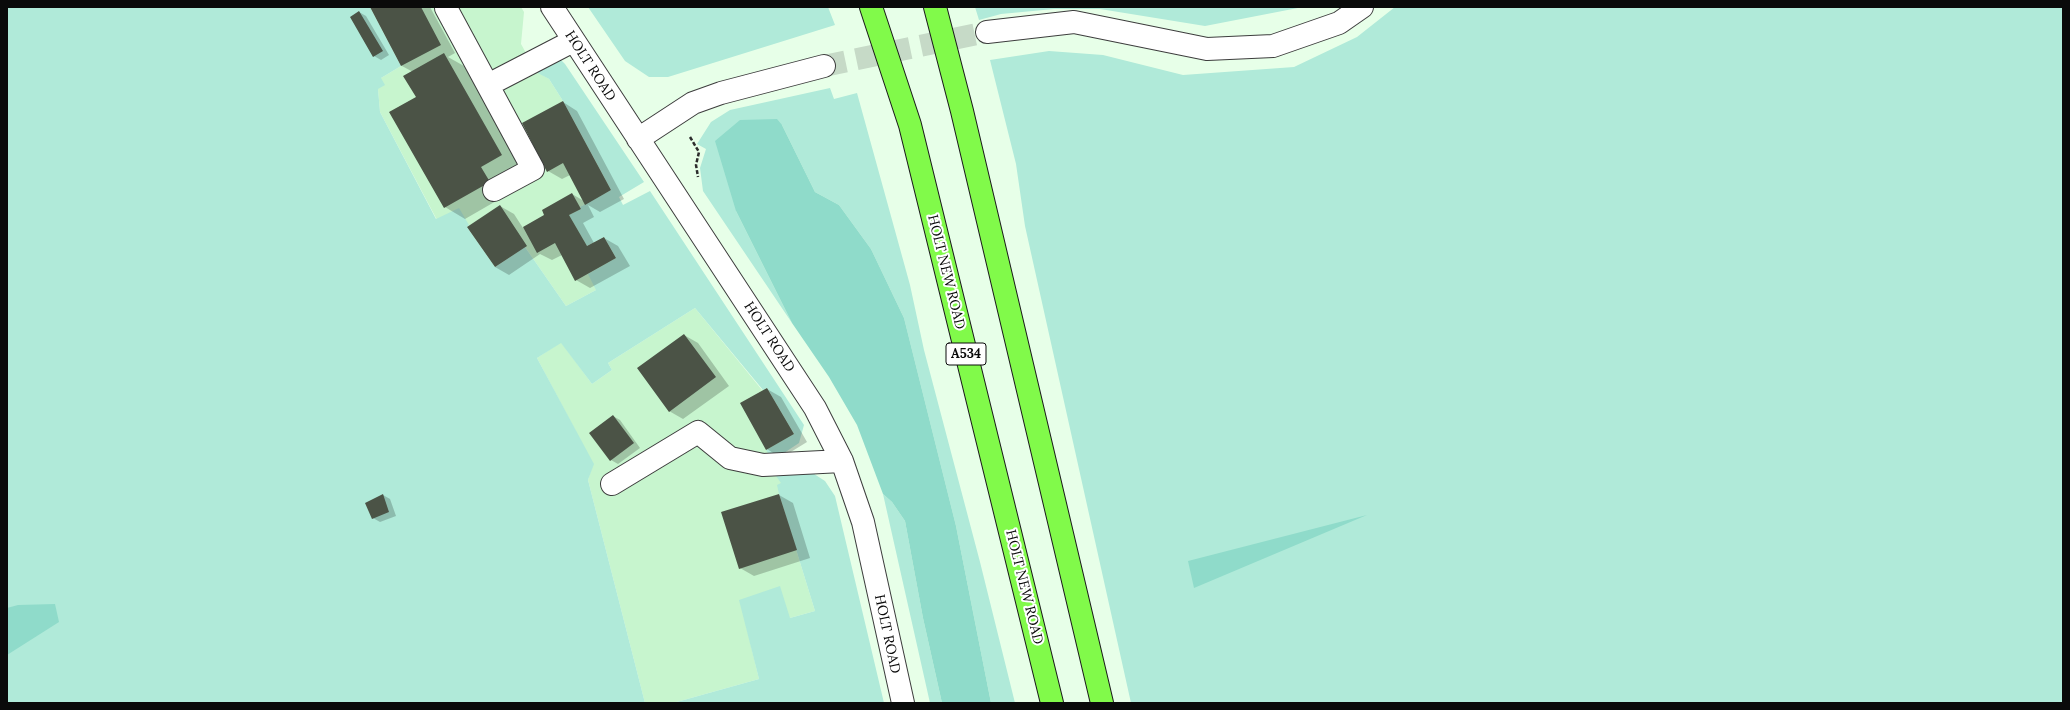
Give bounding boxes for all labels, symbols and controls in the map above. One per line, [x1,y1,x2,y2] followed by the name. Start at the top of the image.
[561,28,619,104] street label: HOLT ROAD
[924,213,968,331] street label: HOLT NEW ROAD
[740,299,798,375] street label: HOLT ROAD
[946,343,986,365] road number: A534
[1002,528,1046,646] street label: HOLT NEW ROAD
[870,593,904,675] street label: HOLT ROAD

